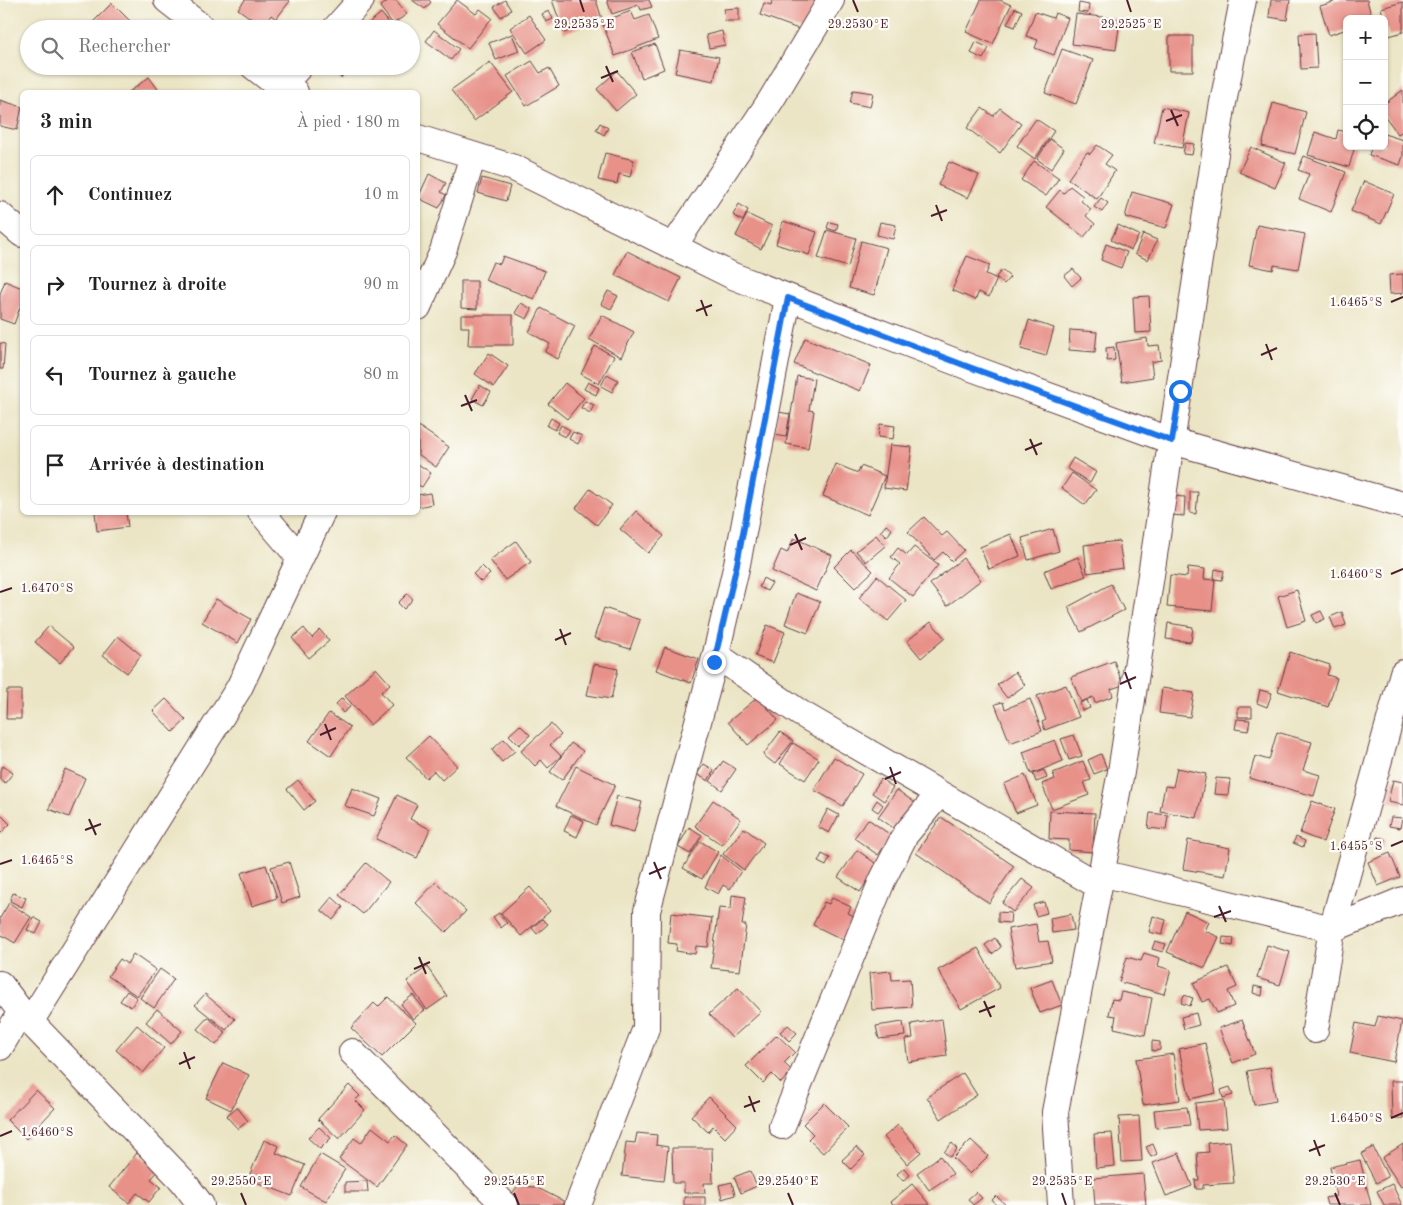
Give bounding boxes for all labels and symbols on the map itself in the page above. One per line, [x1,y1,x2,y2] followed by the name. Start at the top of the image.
[554,18,614,31] text: 29.2535°E
[828,18,888,31] text: 29.2530°E
[1101,18,1161,31] text: 29.2525°E
[1330,296,1382,309] text: 1.6465°S
[1169,380,1192,403] route start
[1330,569,1382,581] text: 1.6460°S
[21,583,73,595] text: 1.6470°S
[703,651,726,674] route end
[1330,840,1382,853] text: 1.6455°S
[21,854,73,867] text: 1.6465°S
[1330,1112,1382,1125] text: 1.6450°S
[21,1127,73,1139] text: 1.6460°S
[211,1175,271,1188] text: 29.2550°E
[484,1175,544,1188] text: 29.2545°E
[758,1175,818,1188] text: 29.2540°E
[1032,1175,1092,1188] text: 29.2535°E
[1305,1175,1365,1188] text: 29.2530°E

